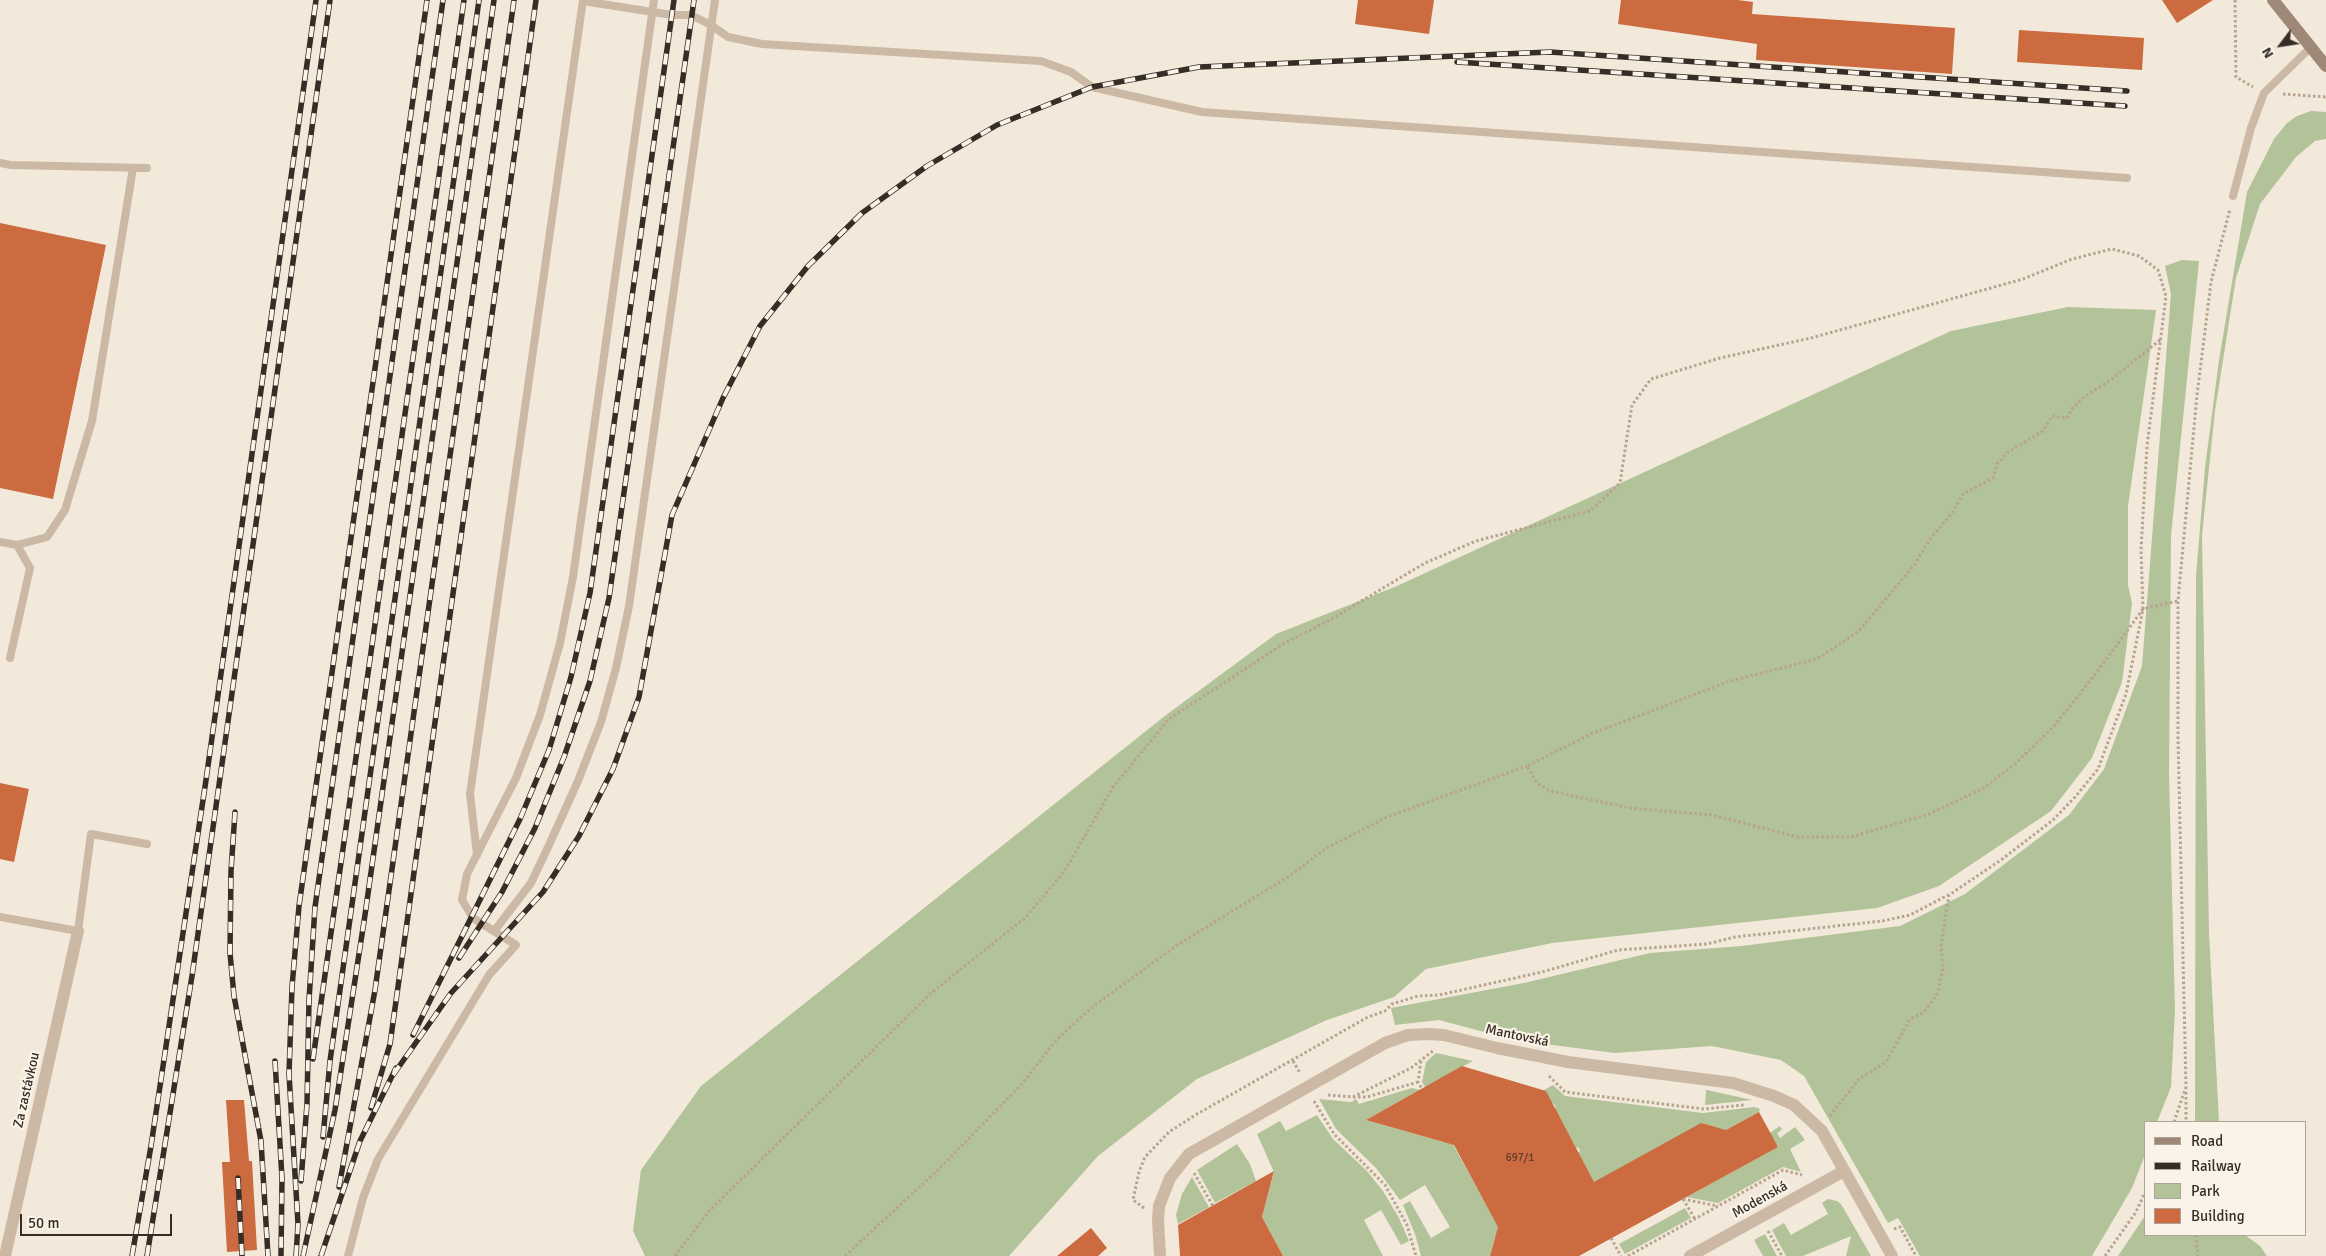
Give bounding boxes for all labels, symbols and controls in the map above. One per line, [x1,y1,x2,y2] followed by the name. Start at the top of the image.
[2256,20,2306,70] north arrow
[2258,44,2278,62] text: N
[1484,1021,1550,1051] street label: Mantovská
[10,1051,44,1129] street label: Za zastávkou
[2144,1121,2306,1236] legend
[2191,1132,2223,1150] text: Road
[1506,1151,1534,1165] house number: 697/1
[2191,1157,2241,1175] text: Railway
[1729,1178,1791,1222] street label: Modenská
[2191,1182,2220,1200] text: Park
[22,1204,175,1236] scale bar
[2191,1207,2245,1225] text: Building
[28,1214,59,1232] text: 50 m

